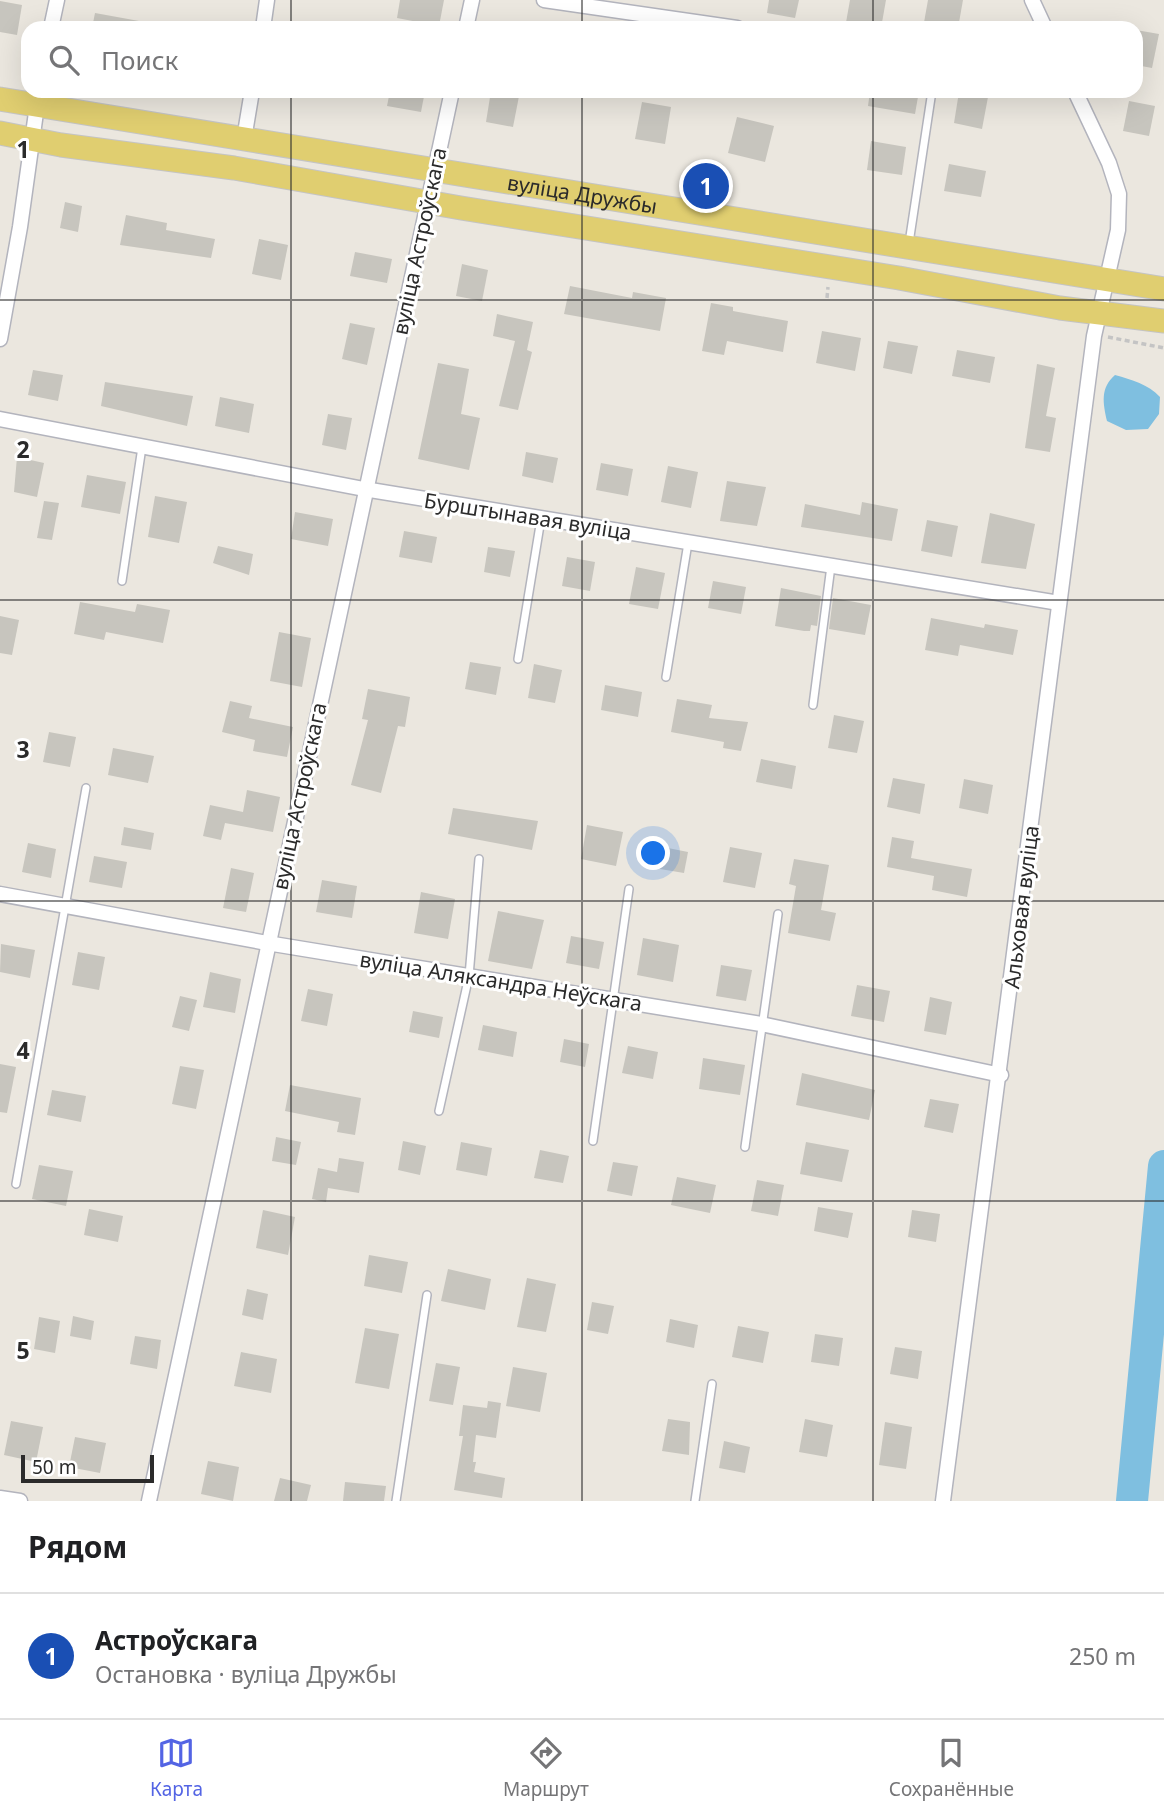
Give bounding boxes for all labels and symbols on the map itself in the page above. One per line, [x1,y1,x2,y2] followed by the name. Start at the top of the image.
[16,133,30,165] text: 1
[385,145,453,337] street label: вуліца Астроўскага
[683,160,729,212] pin: 1
[505,168,659,220] street label: вуліца Дружбы
[16,433,30,465] text: 2
[422,486,634,546] street label: Бурштынавая вуліца
[265,700,333,892] street label: вуліца Астроўскага
[16,733,30,765] text: 3
[997,824,1045,990] street label: Альховая вуліца
[636,836,670,870] your location
[358,945,644,1017] street label: вуліца Аляксандра Неўскага
[16,1034,30,1066] text: 4
[16,1334,30,1366] text: 5
[21,1452,154,1484] scale bar

